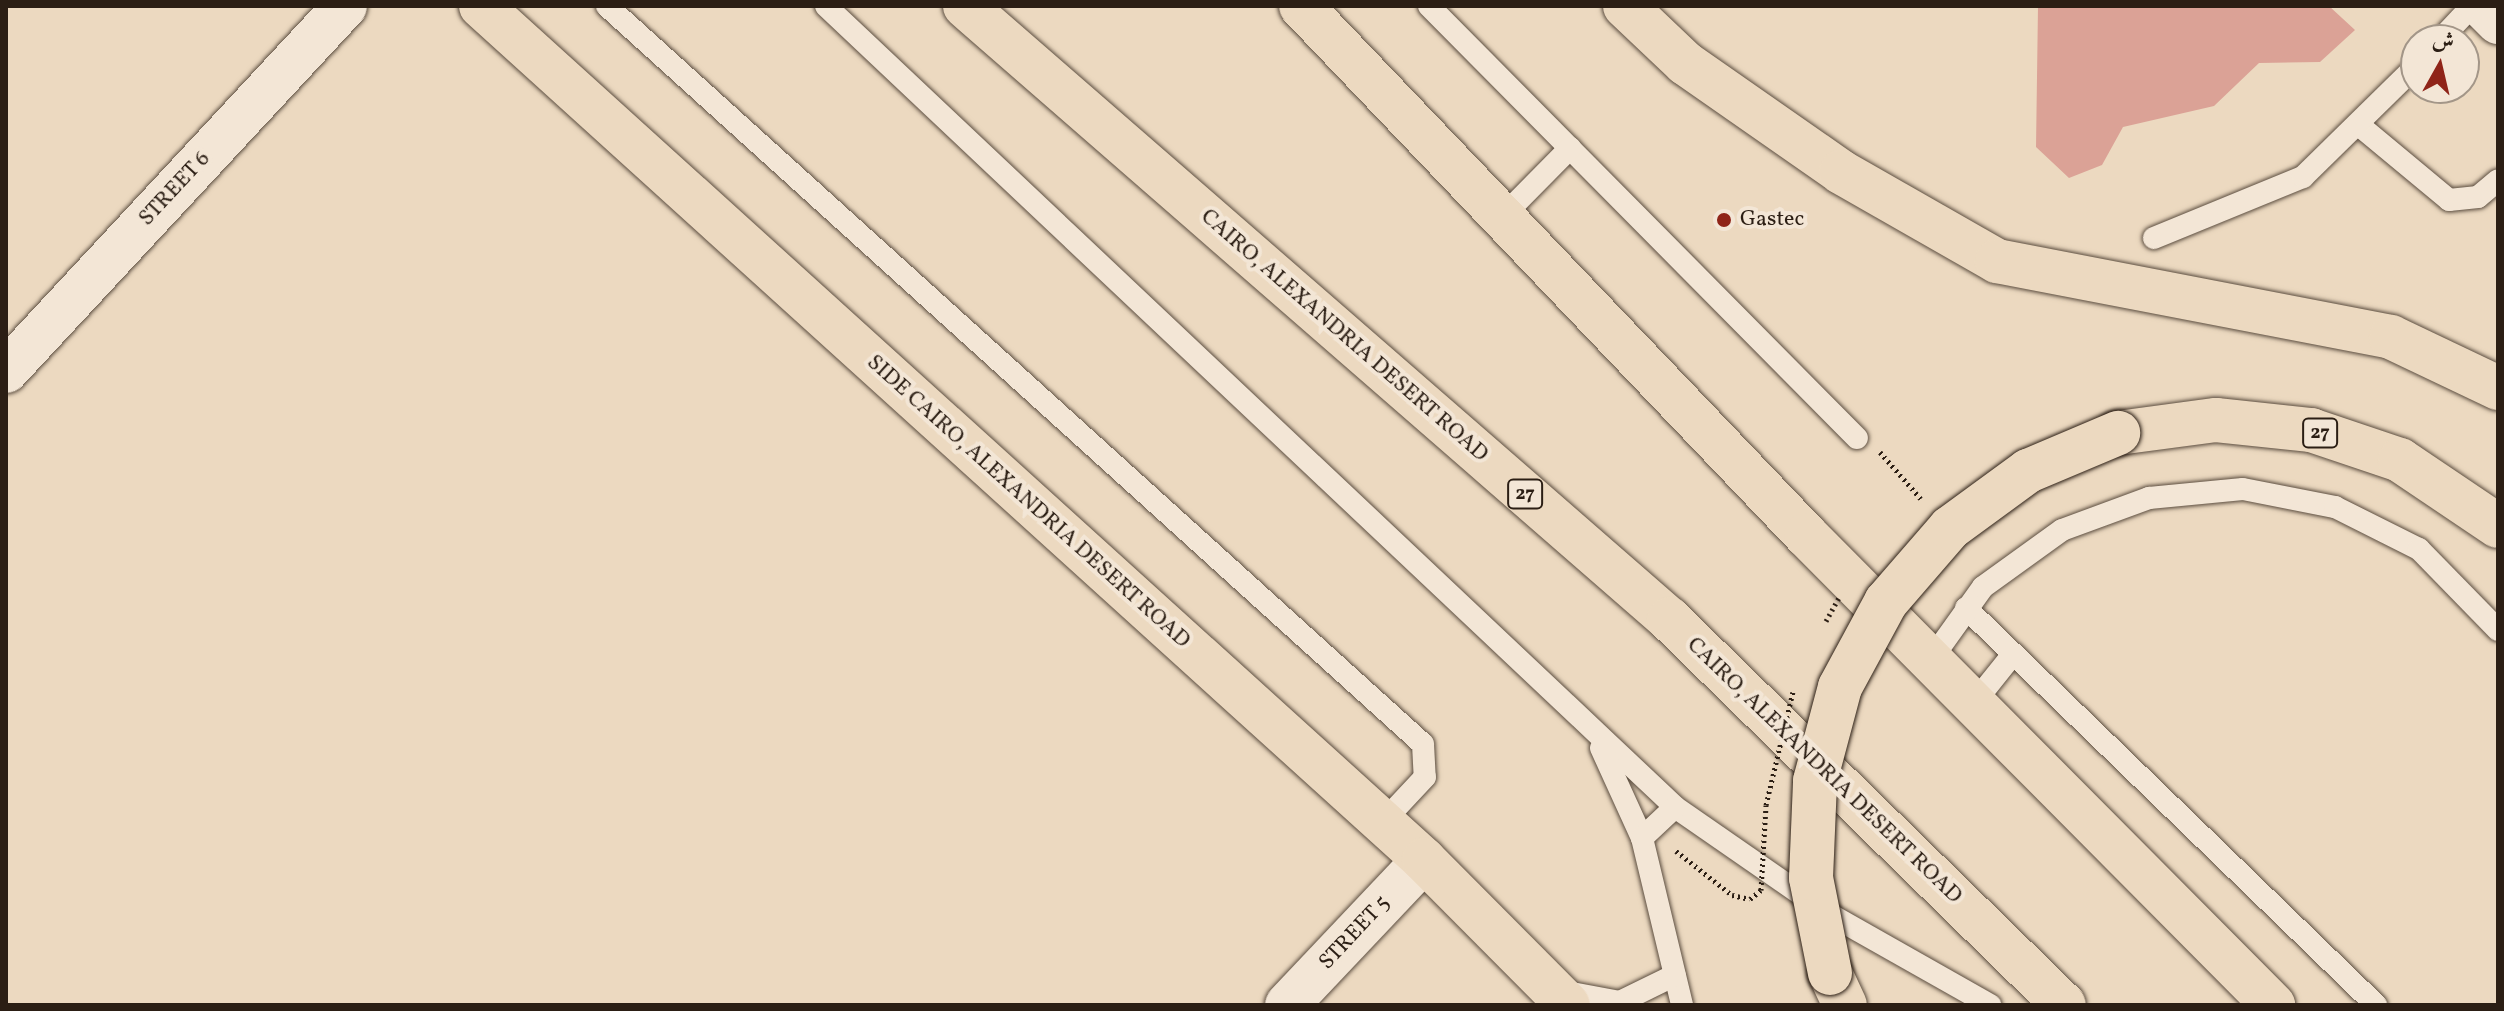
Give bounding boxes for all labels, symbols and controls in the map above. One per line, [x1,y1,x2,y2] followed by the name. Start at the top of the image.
[2400,24,2480,104] north arrow
[2430,25,2456,59] text: ش
[134,146,216,232] street label: STREET 6
[1195,204,1493,468] street label: CAIRO, ALEXANDRIA DESERT ROAD
[1740,207,1804,233] place label: Gastec
[1715,211,1733,229] marker: Gastec
[861,350,1195,654] street label: SIDE CAIRO, ALEXANDRIA DESERT ROAD
[2302,417,2338,449] road number: 27
[1507,478,1543,510] road number: 27
[1681,632,1967,910] street label: CAIRO, ALEXANDRIA DESERT ROAD
[1314,890,1396,976] street label: STREET 5

